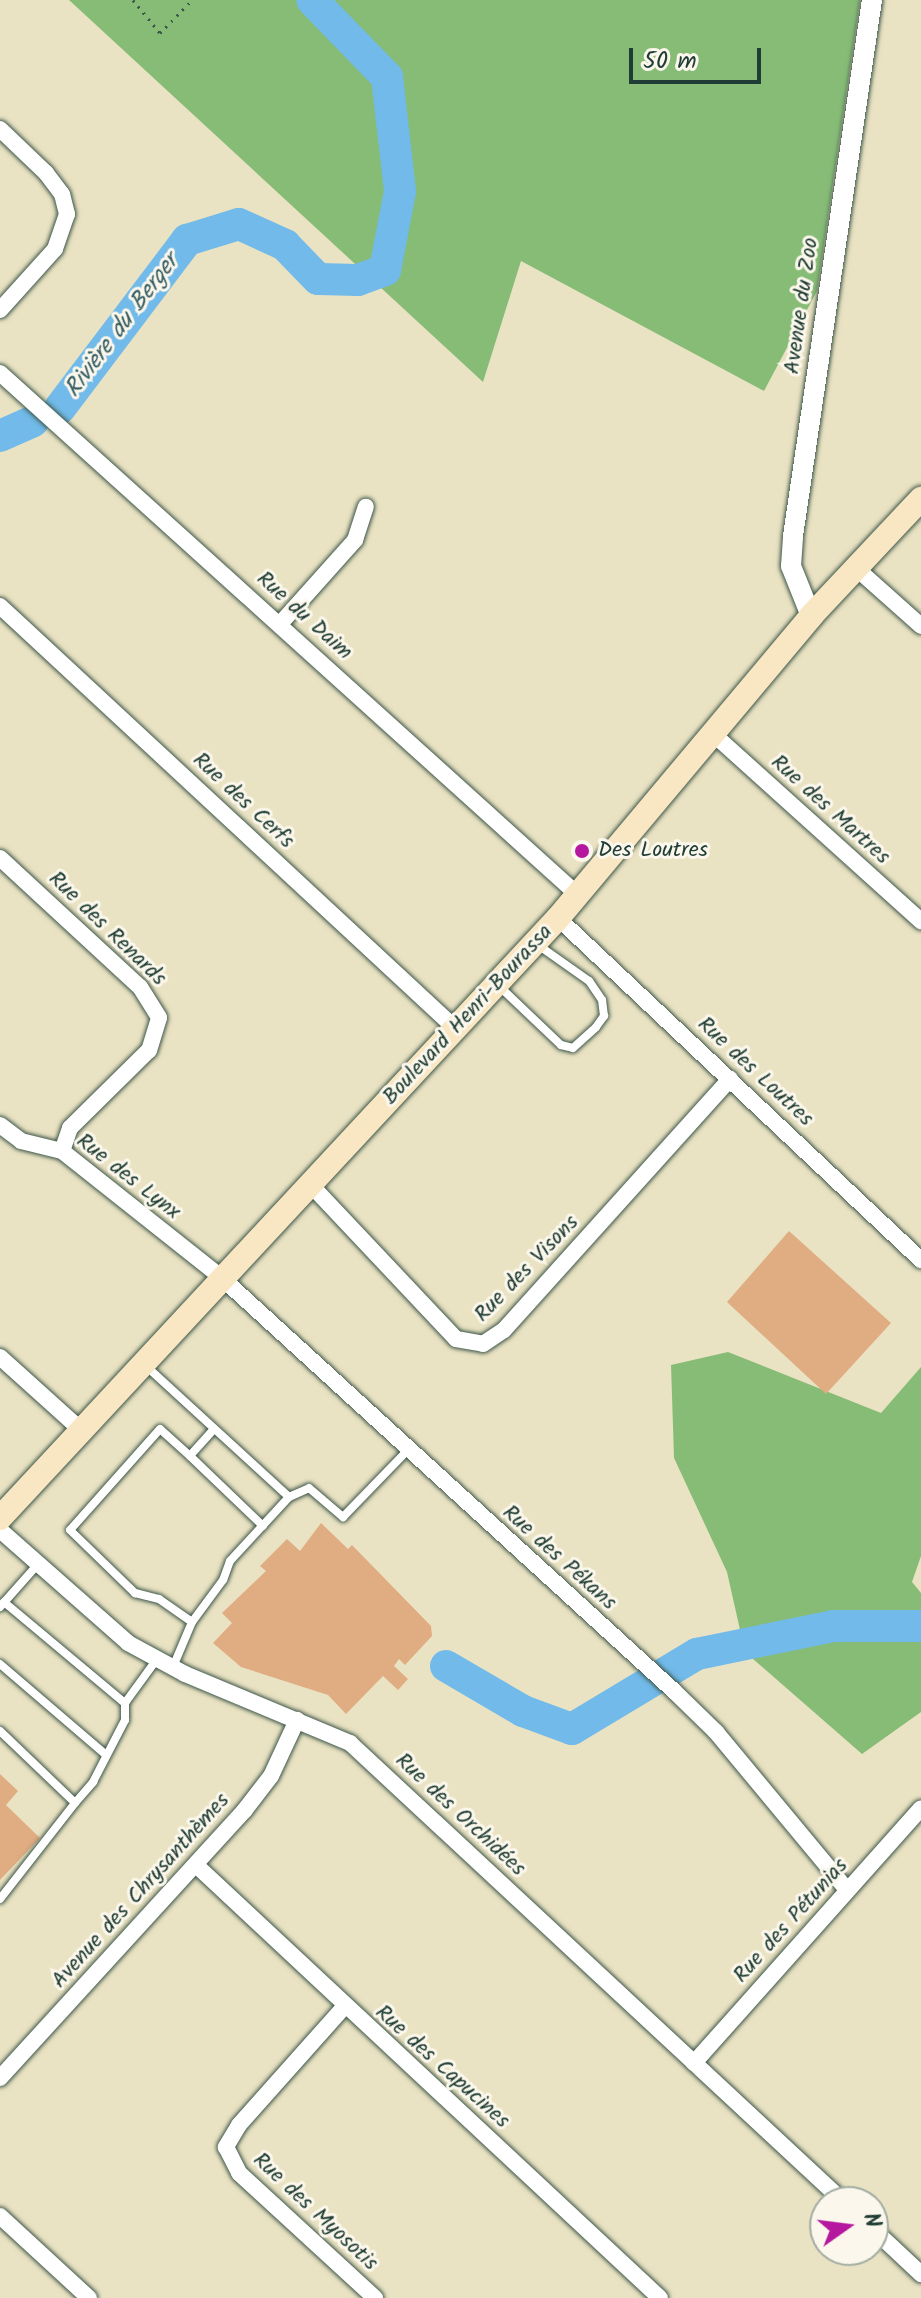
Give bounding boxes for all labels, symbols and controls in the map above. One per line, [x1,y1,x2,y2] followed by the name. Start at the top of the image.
[633,32,765,82] scale bar
[643,42,697,81] text: 50 m
[779,236,825,376] street label: Avenue du Zoo
[59,249,185,403] water label: Rivière du Berger
[251,566,357,666] street label: Rue du Daim
[187,747,299,855] street label: Rue des Cerfs
[765,750,895,870] street label: Rue des Martres
[598,838,708,864] place label: Des Loutres
[573,842,591,860] marker: Des Loutres
[43,866,171,992] street label: Rue des Renards
[378,919,558,1111] street label: Boulevard Henri-Bourassa
[692,1012,818,1132] street label: Rue des Loutres
[71,1128,185,1226] street label: Rue des Lynx
[469,1210,585,1328] street label: Rue des Visons
[496,1500,622,1616] street label: Rue des Pékans
[389,1748,531,1882] street label: Rue des Orchidées
[46,1788,236,1994] street label: Avenue des Chrysanthèmes
[728,1853,854,1989] street label: Rue des Pétunias
[369,2000,515,2134] street label: Rue des Capucines
[247,2147,383,2277] street label: Rue des Myosotis
[809,2186,889,2266] north arrow
[852,2210,889,2232] text: N

